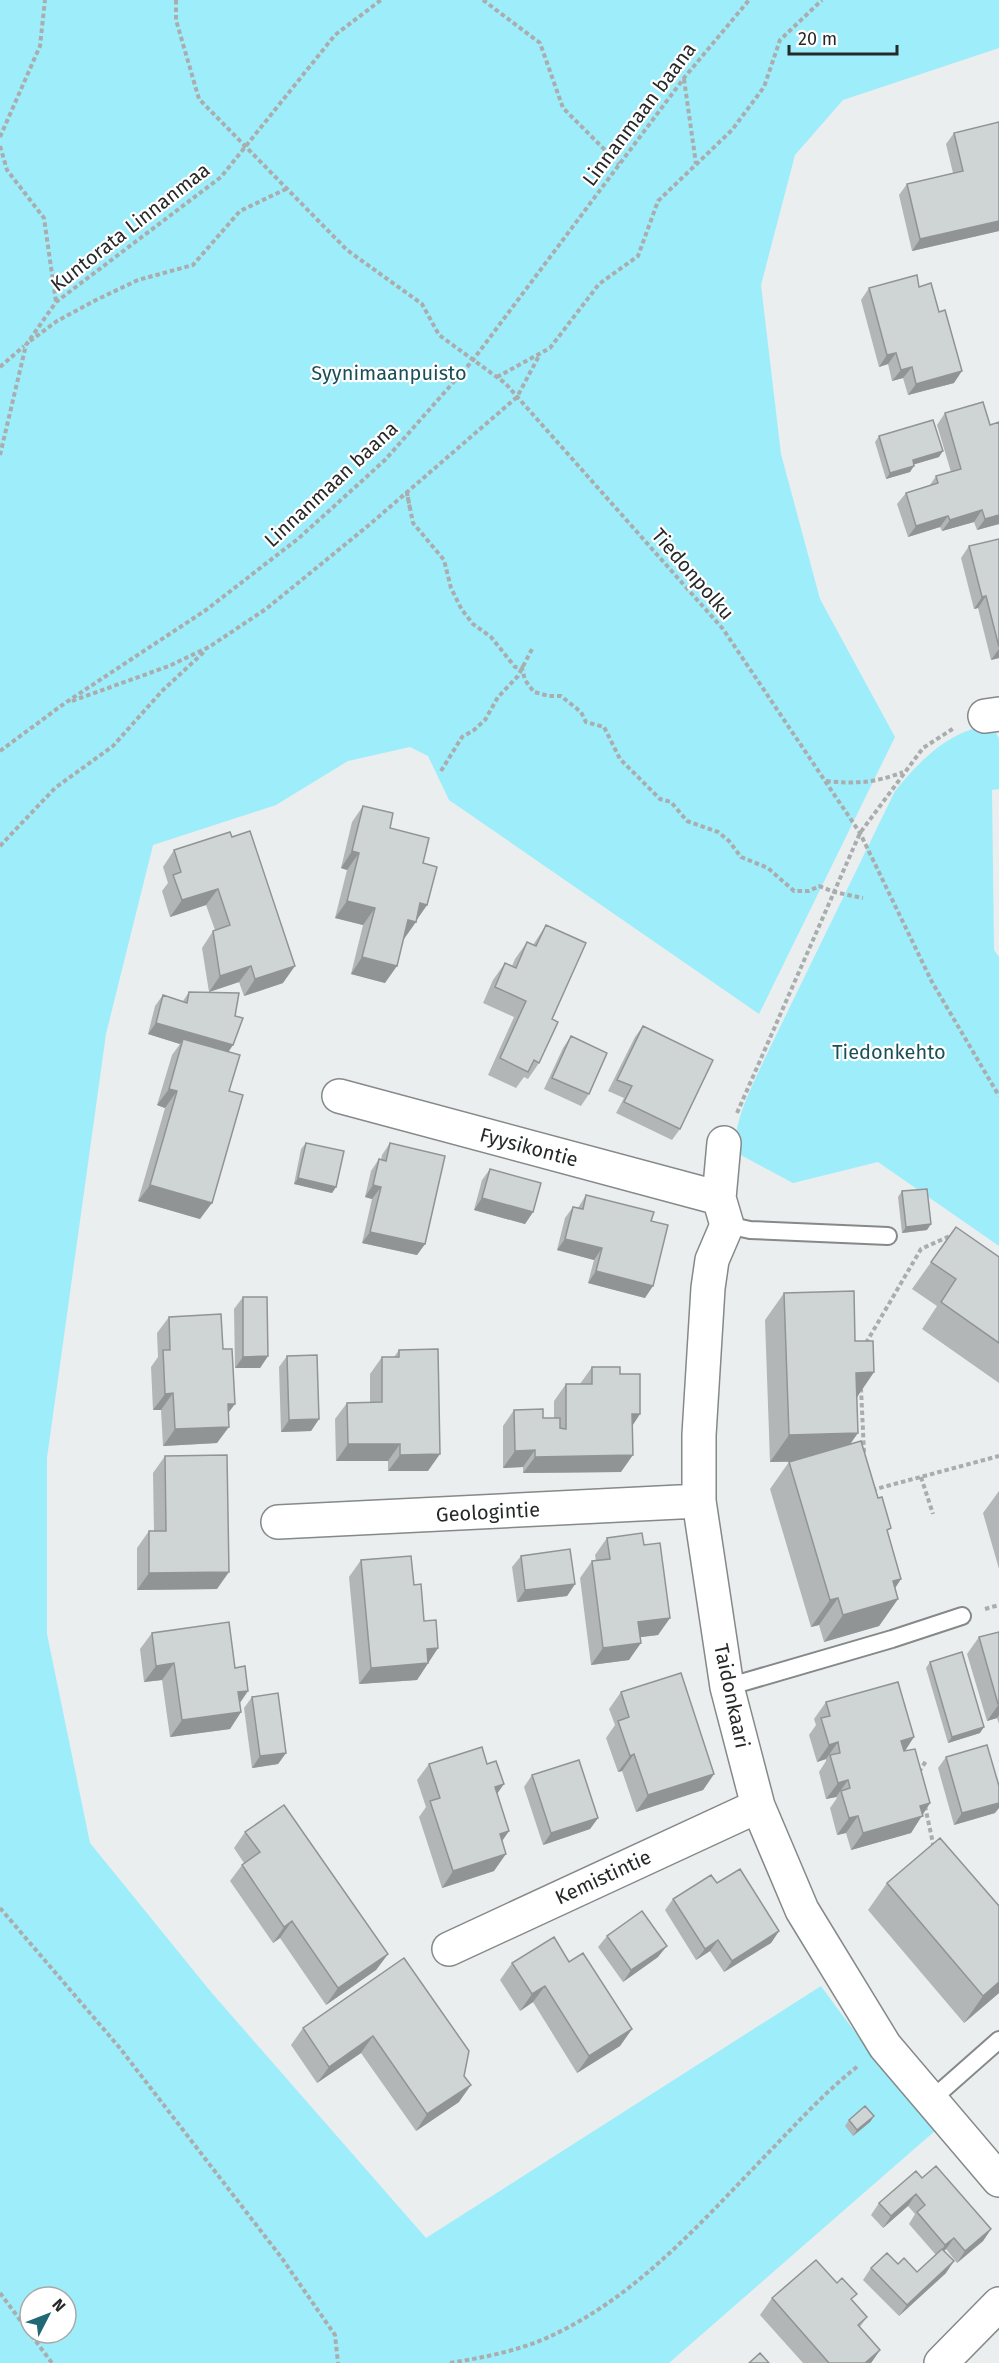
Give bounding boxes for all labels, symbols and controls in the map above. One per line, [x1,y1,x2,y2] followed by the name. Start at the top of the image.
[789,18,897,56] scale bar
[798,28,837,50] text: 20 m
[577,38,701,190] street label: Linnanmaan baana
[46,157,214,297] street label: Kuntorata Linnanmaa
[311,361,467,385] park label: Syynimaanpuisto
[259,416,403,552] street label: Linnanmaan baana
[647,523,739,625] street label: Tiedonpolku
[832,1040,946,1064] park label: Tiedonkehto
[477,1122,581,1172] street label: Fyysikontie
[435,1497,541,1527] street label: Geologintie
[709,1642,755,1750] street label: Taidonkaari
[551,1844,655,1910] street label: Kemistintie
[18,2285,78,2345] north arrow
[48,2295,69,2316] text: N

